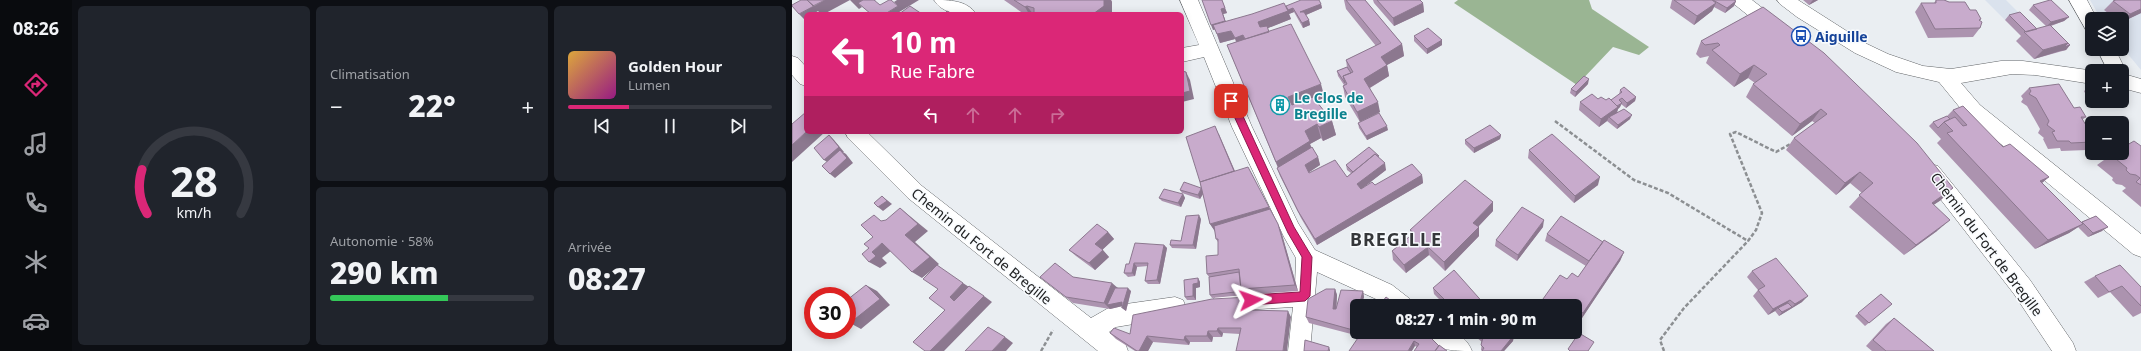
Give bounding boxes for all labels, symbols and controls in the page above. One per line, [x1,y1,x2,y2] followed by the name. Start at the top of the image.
[2085,12,2129,160] map controls
[2085,12,2129,56] button: layers
[13,16,59,40] text: 08:26
[890,23,957,61] text: 10 m
[1790,25,1812,47] bus stop icon: Aiguille
[1815,27,1868,46] place label: Aiguille
[824,28,876,80] icon: left
[628,56,722,76] text: Golden Hour
[890,59,975,83] text: Rue Fabre
[2085,64,2129,108] button: +
[330,65,410,83] text: Climatisation
[22,71,50,99] icon: directions
[628,76,670,94] text: Lumen
[1214,84,1248,118] pin
[408,85,456,126] text: 22°
[1294,88,1364,123] place label: Le Clos de Bregille
[1220,90,1242,112] icon: arrive
[330,91,343,121] text: −
[521,91,534,121] text: +
[1269,94,1291,116] building icon: Le Clos de Bregille
[920,104,942,126] icon: left
[962,104,984,126] icon: ahead
[1004,104,1026,126] icon: ahead
[1046,104,1068,126] icon: right
[591,115,613,137] icon: previous
[659,115,681,137] icon: pause
[727,115,749,137] icon: next
[2085,116,2129,160] button: −
[22,130,50,158] icon: music
[170,152,218,208] text: 28
[1927,168,2047,320] street label: Chemin du Fort de Bregille
[908,183,1056,309] street label: Chemin du Fort de Bregille
[22,189,50,217] icon: phone
[176,202,212,221] text: km/h
[1350,227,1442,251] district label: BREGILLE
[330,232,434,250] text: Autonomie · 58%
[568,238,612,256] text: Arrivée
[22,248,50,276] icon: climate
[330,252,439,293] text: 290 km
[568,258,646,299] text: 08:27
[1230,279,1272,321] position arrow
[804,287,856,339] speed limit sign: 30
[22,307,50,335] icon: car
[1395,309,1537,329] text: 08:27 · 1 min · 90 m

